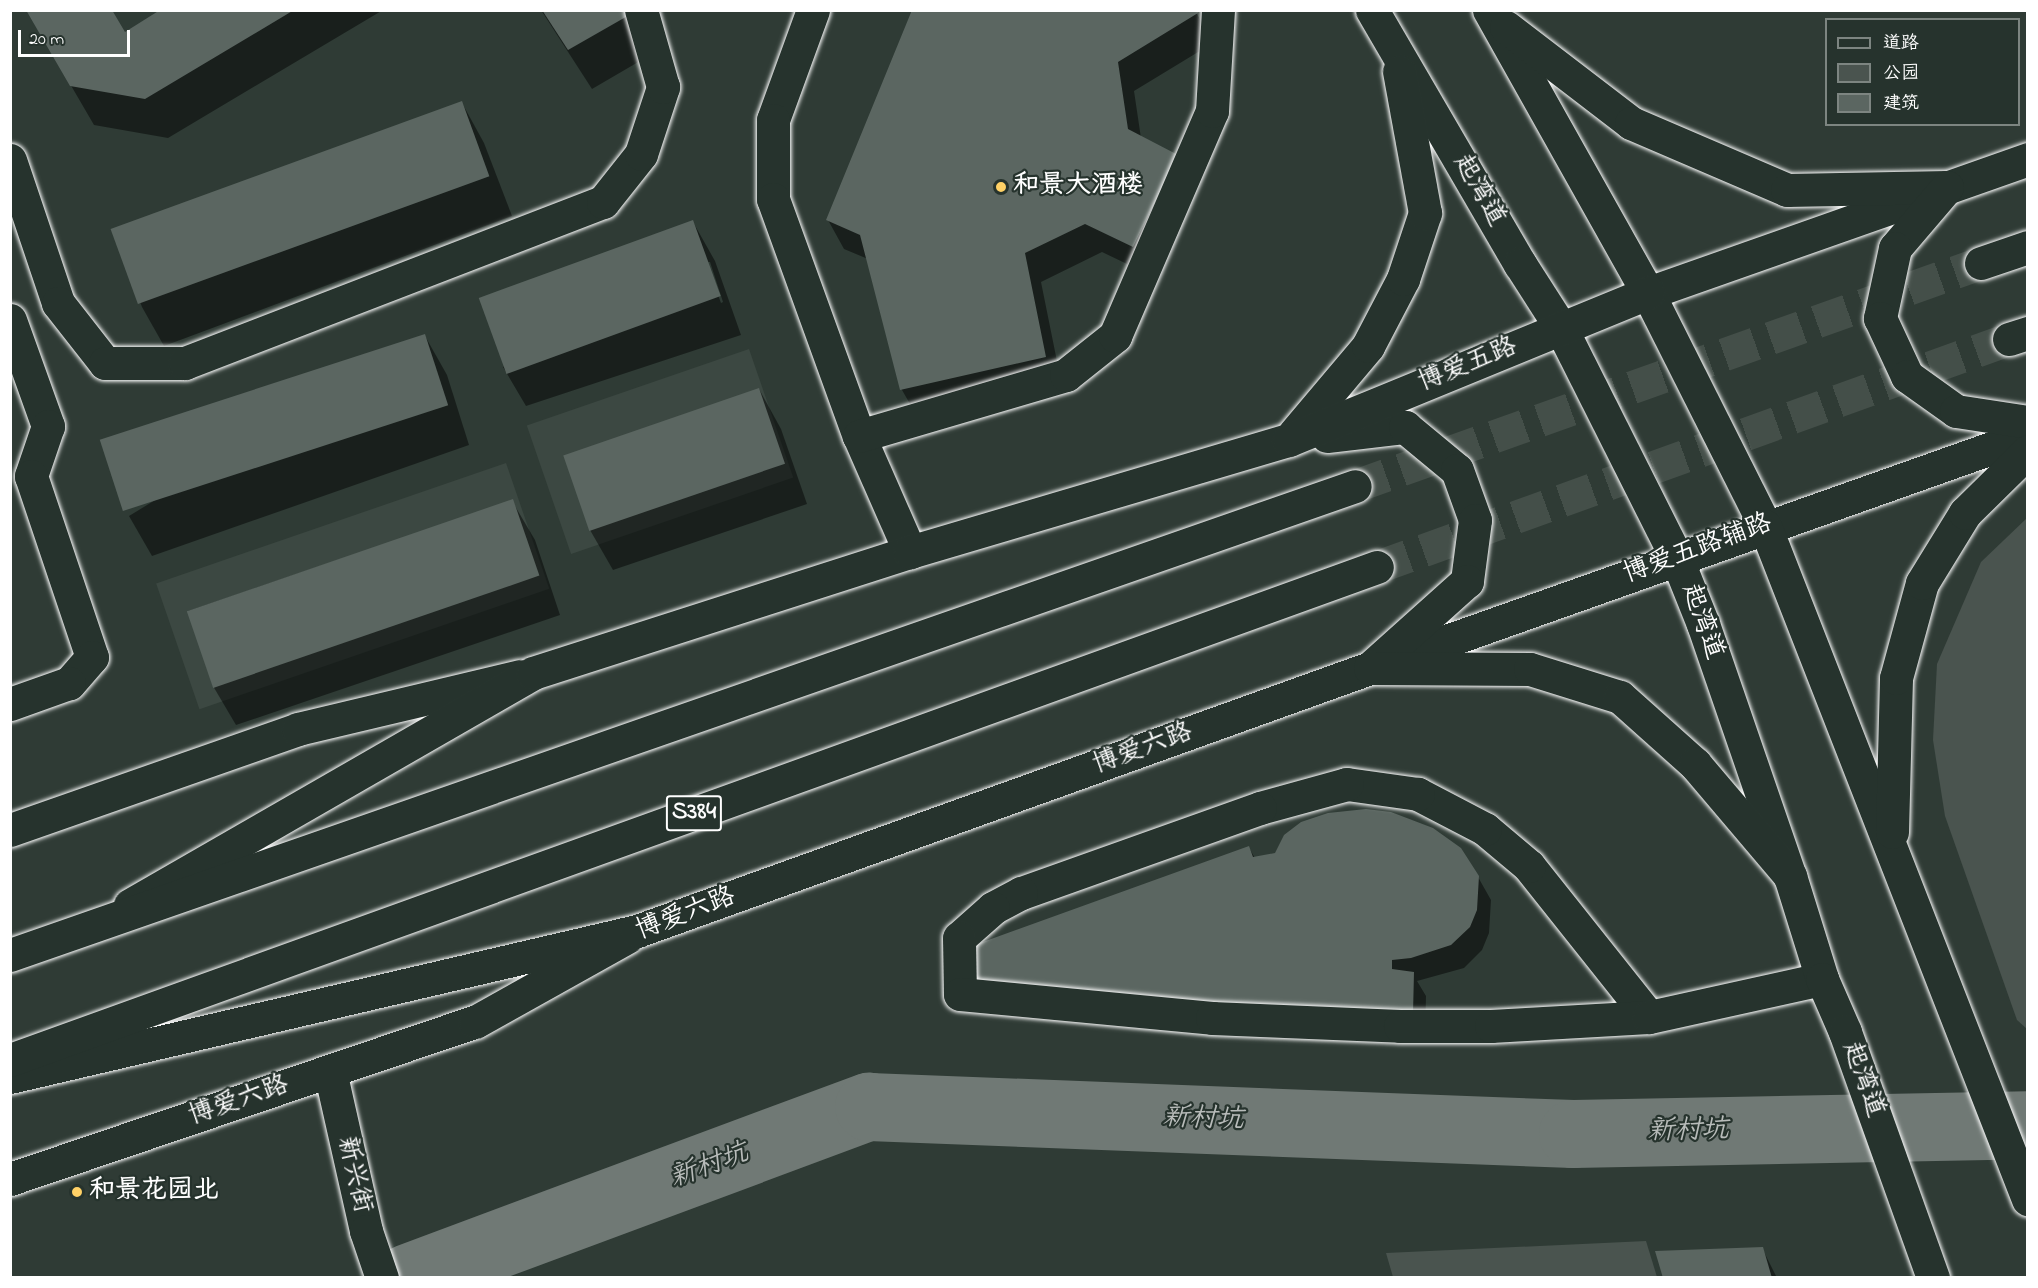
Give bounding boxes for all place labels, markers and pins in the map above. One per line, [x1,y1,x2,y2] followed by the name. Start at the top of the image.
[1013,171,1143,203] place label: 和景大酒楼
[994,180,1008,194] marker: 和景大酒楼
[89,1176,219,1208] place label: 和景花园北
[70,1185,84,1199] marker: 和景花园北

